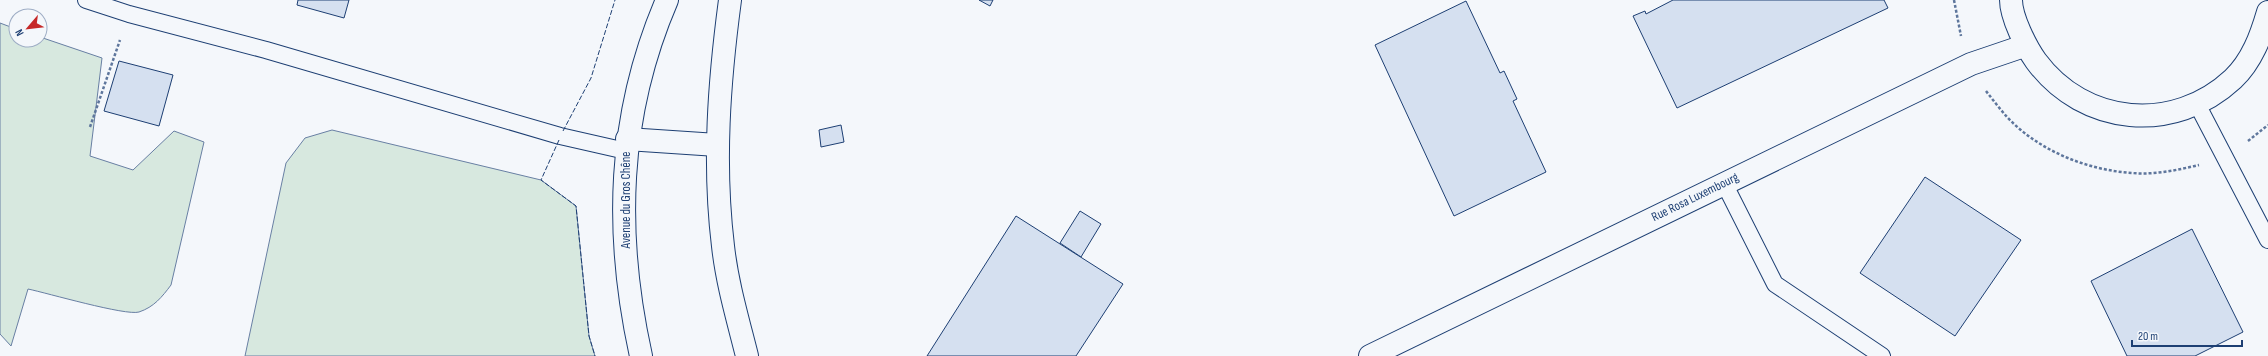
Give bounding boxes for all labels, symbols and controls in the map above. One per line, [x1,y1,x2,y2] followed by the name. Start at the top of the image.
[8,8,48,48] north arrow
[12,27,27,38] text: N
[618,152,634,249] street label: Avenue du Gros Chêne
[1649,169,1741,225] street label: Rue Rosa Luxembourg
[2132,322,2242,348] scale bar
[2138,329,2158,344] text: 20 m

